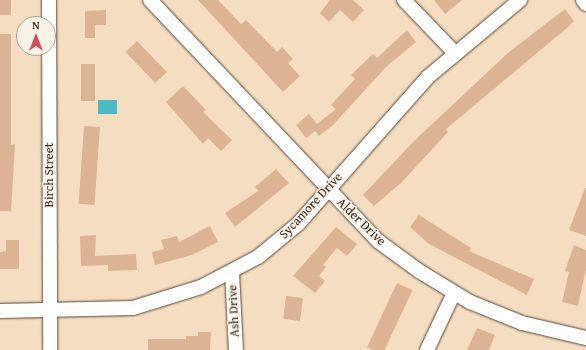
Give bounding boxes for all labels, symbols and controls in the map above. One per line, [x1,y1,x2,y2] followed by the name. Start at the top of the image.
[16,16,56,56] north arrow
[32,17,40,33] text: N
[41,143,57,207] street label: Birch Street
[276,169,346,243] street label: Sycamore Drive
[333,195,389,249] street label: Alder Drive
[225,284,243,338] street label: Ash Drive

